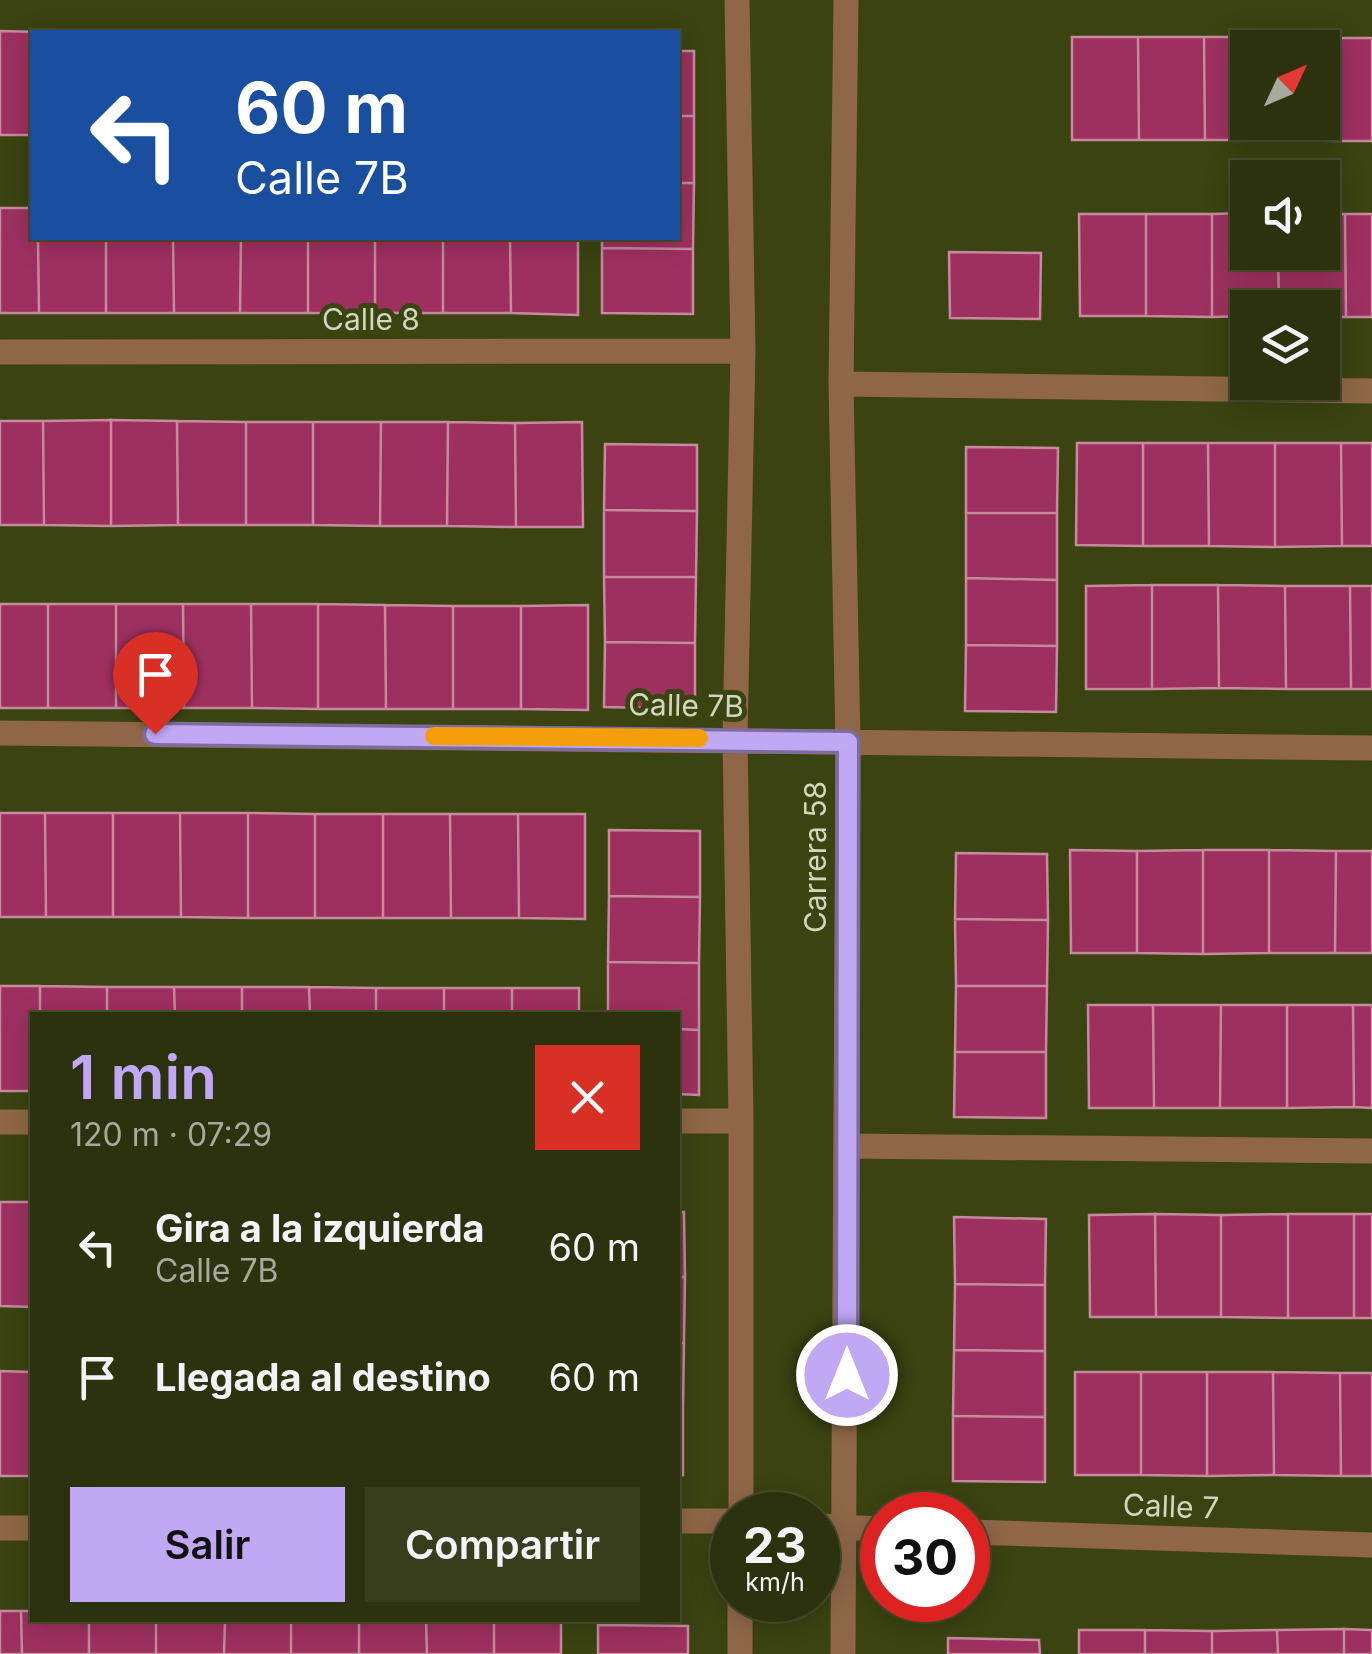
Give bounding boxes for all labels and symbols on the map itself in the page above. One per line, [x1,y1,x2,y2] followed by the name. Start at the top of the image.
[1230,30,1340,140] north arrow
[322,301,420,337] street label: Calle 8
[113,632,198,735] pin
[628,686,744,724] street label: Calle 7B
[797,781,833,933] street label: Carrera 58
[795,1323,899,1427] position arrow
[1122,1486,1220,1526] street label: Calle 7
[860,1492,990,1622] speed limit sign: 30

